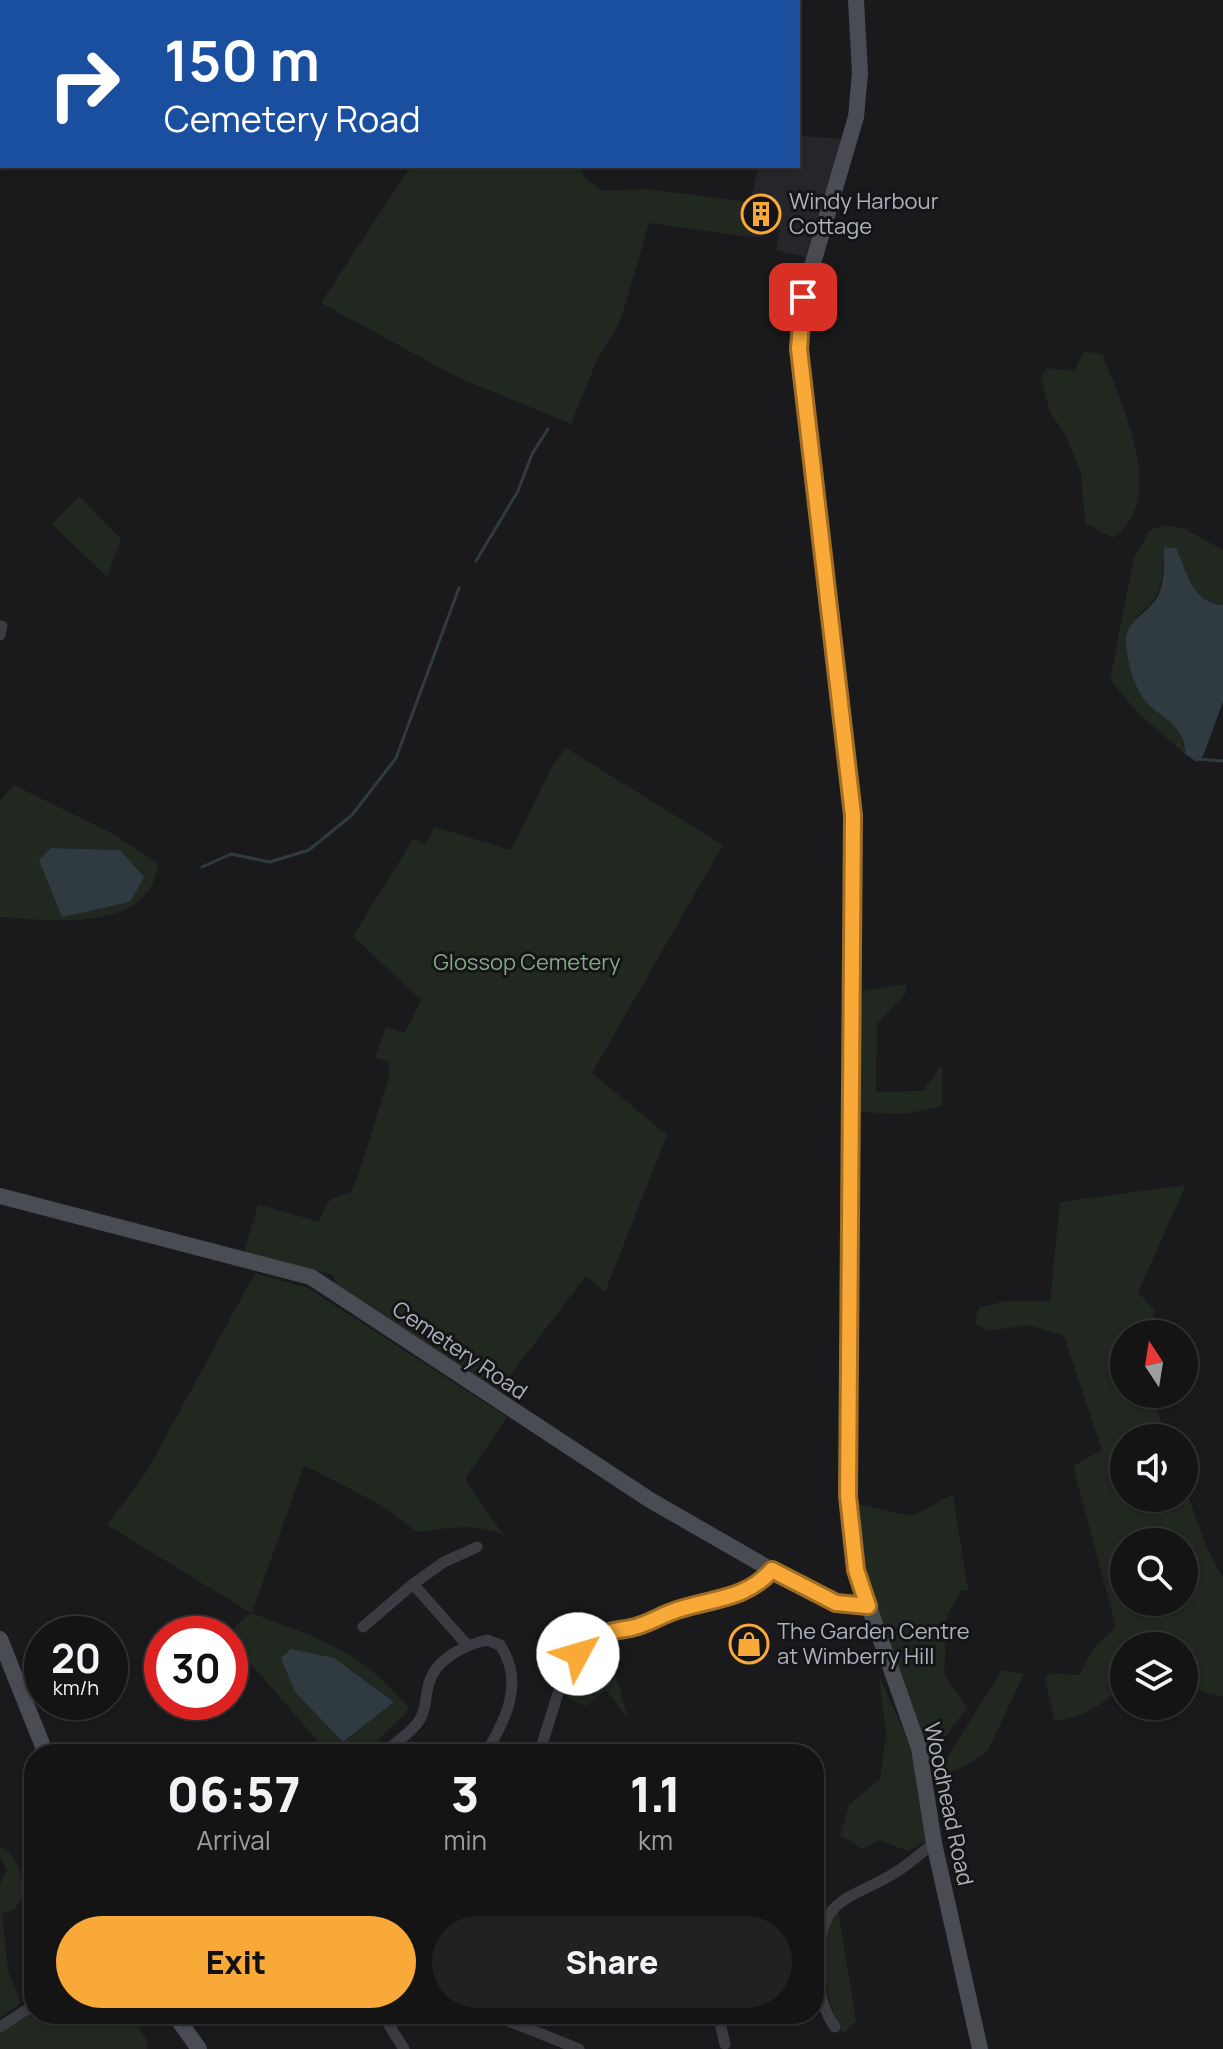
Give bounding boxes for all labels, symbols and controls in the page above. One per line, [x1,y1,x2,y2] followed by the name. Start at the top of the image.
[164,21,320,98] text: 150 m
[32,32,136,136] icon: right
[164,94,421,143] text: Cemetery Road
[789,186,939,241] place label: Windy Harbour Cottage
[740,193,782,235] building icon: Windy Harbour Cottage
[769,263,837,331] pin
[781,275,825,319] icon: arrive
[433,947,621,977] park label: Glossop Cemetery
[387,1294,533,1406] street label: Cemetery Road
[1110,1320,1198,1408] north arrow
[1110,1320,1198,1720] map controls
[1110,1424,1198,1512] button: sound
[1110,1528,1198,1616] button: search
[536,1612,620,1696] position arrow
[144,1616,248,1720] speed limit sign: 30
[777,1616,970,1671] place label: The Garden Centre at Wimberry Hill
[728,1623,770,1665] shop icon: The Garden Centre at Wimberry Hill
[51,1630,101,1685] text: 20
[1110,1632,1198,1720] button: layers
[53,1674,99,1701] text: km/h
[917,1720,981,1888] street label: Woodhead Road
[167,1761,301,1826] text: 06:57
[451,1761,479,1826] text: 3
[630,1761,681,1826] text: 1.1
[197,1822,271,1858] text: Arrival
[443,1822,487,1858] text: min
[638,1822,673,1858] text: km
[56,1916,416,2008] button: Exit
[432,1916,792,2008] button: Share

